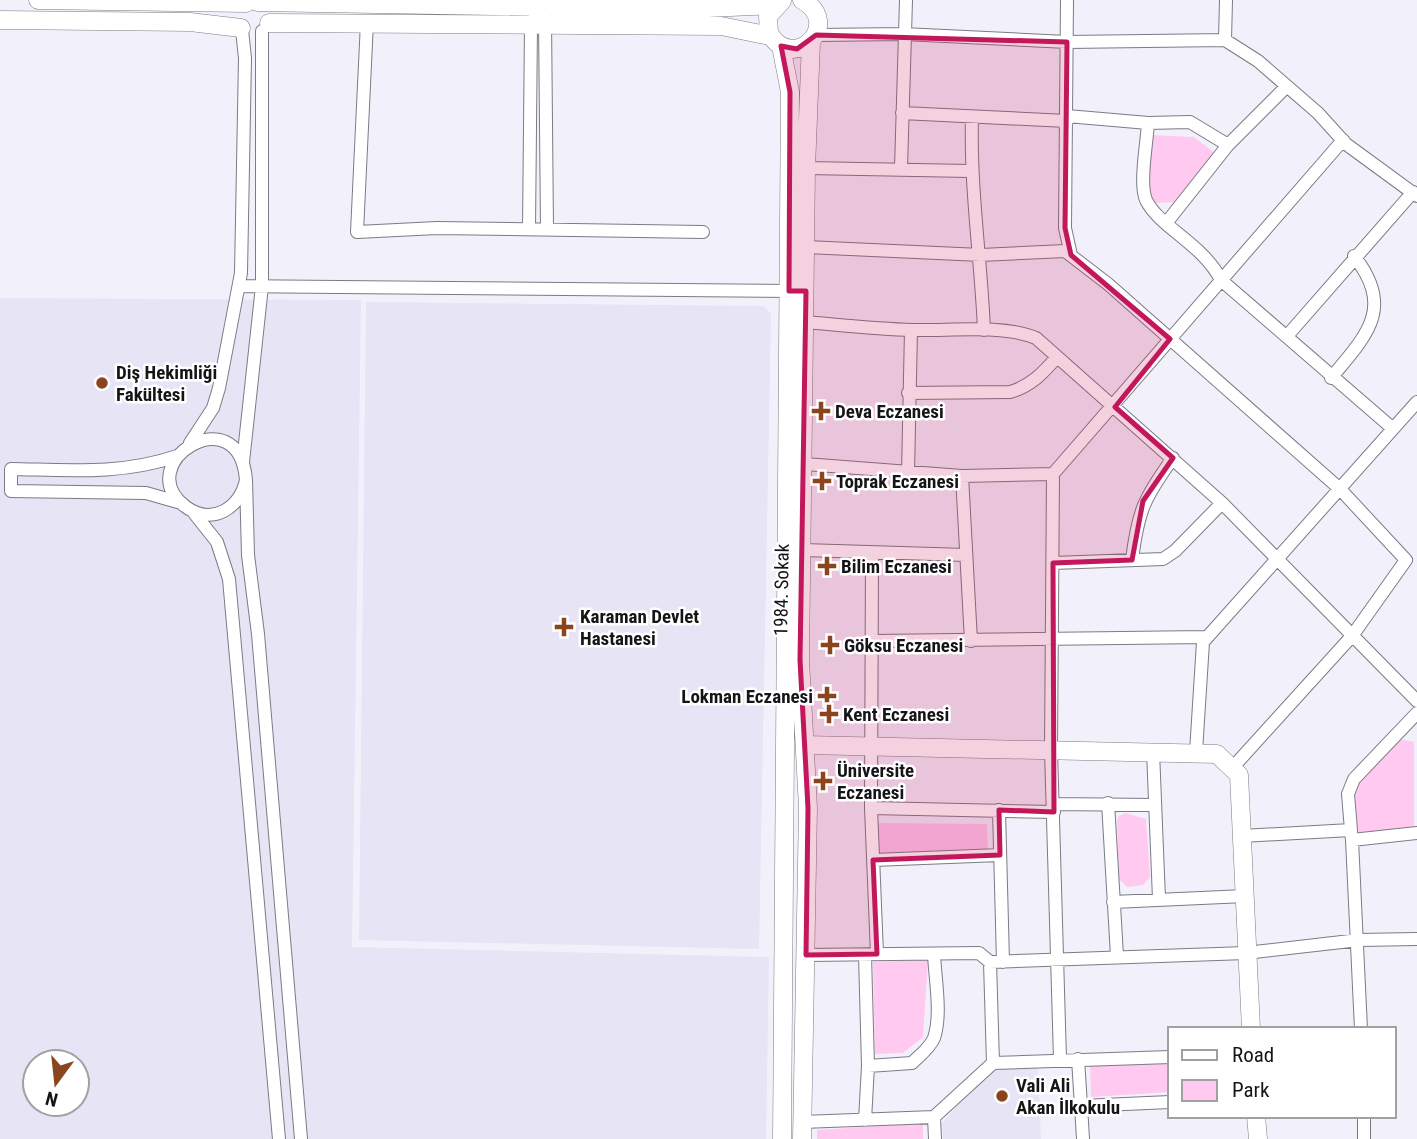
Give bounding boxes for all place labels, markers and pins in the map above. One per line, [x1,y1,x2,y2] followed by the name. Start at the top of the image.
[116,361,217,406] place label: Diş Hekimliği Fakültesi
[94,375,110,391] marker: Diş Hekimliği Fakültesi
[835,400,944,423] place label: Deva Eczanesi
[813,403,829,419] marker: Deva Eczanesi
[836,470,959,493] place label: Toprak Eczanesi
[814,473,830,489] marker: Toprak Eczanesi
[841,555,952,578] place label: Bilim Eczanesi
[819,558,835,574] marker: Bilim Eczanesi
[580,605,699,650] place label: Karaman Devlet Hastanesi
[554,617,574,637] marker: Karaman Devlet Hastanesi
[844,634,963,657] place label: Göksu Eczanesi
[822,637,838,653] marker: Göksu Eczanesi
[681,685,813,708] place label: Lokman Eczanesi
[819,688,835,704] marker: Lokman Eczanesi
[843,703,949,726] place label: Kent Eczanesi
[821,706,837,722] marker: Kent Eczanesi
[837,759,914,804] place label: Üniversite Eczanesi
[815,773,831,789] marker: Üniversite Eczanesi
[1016,1074,1120,1119] place label: Vali Ali Akan İlkokulu
[994,1088,1010,1104] marker: Vali Ali Akan İlkokulu

